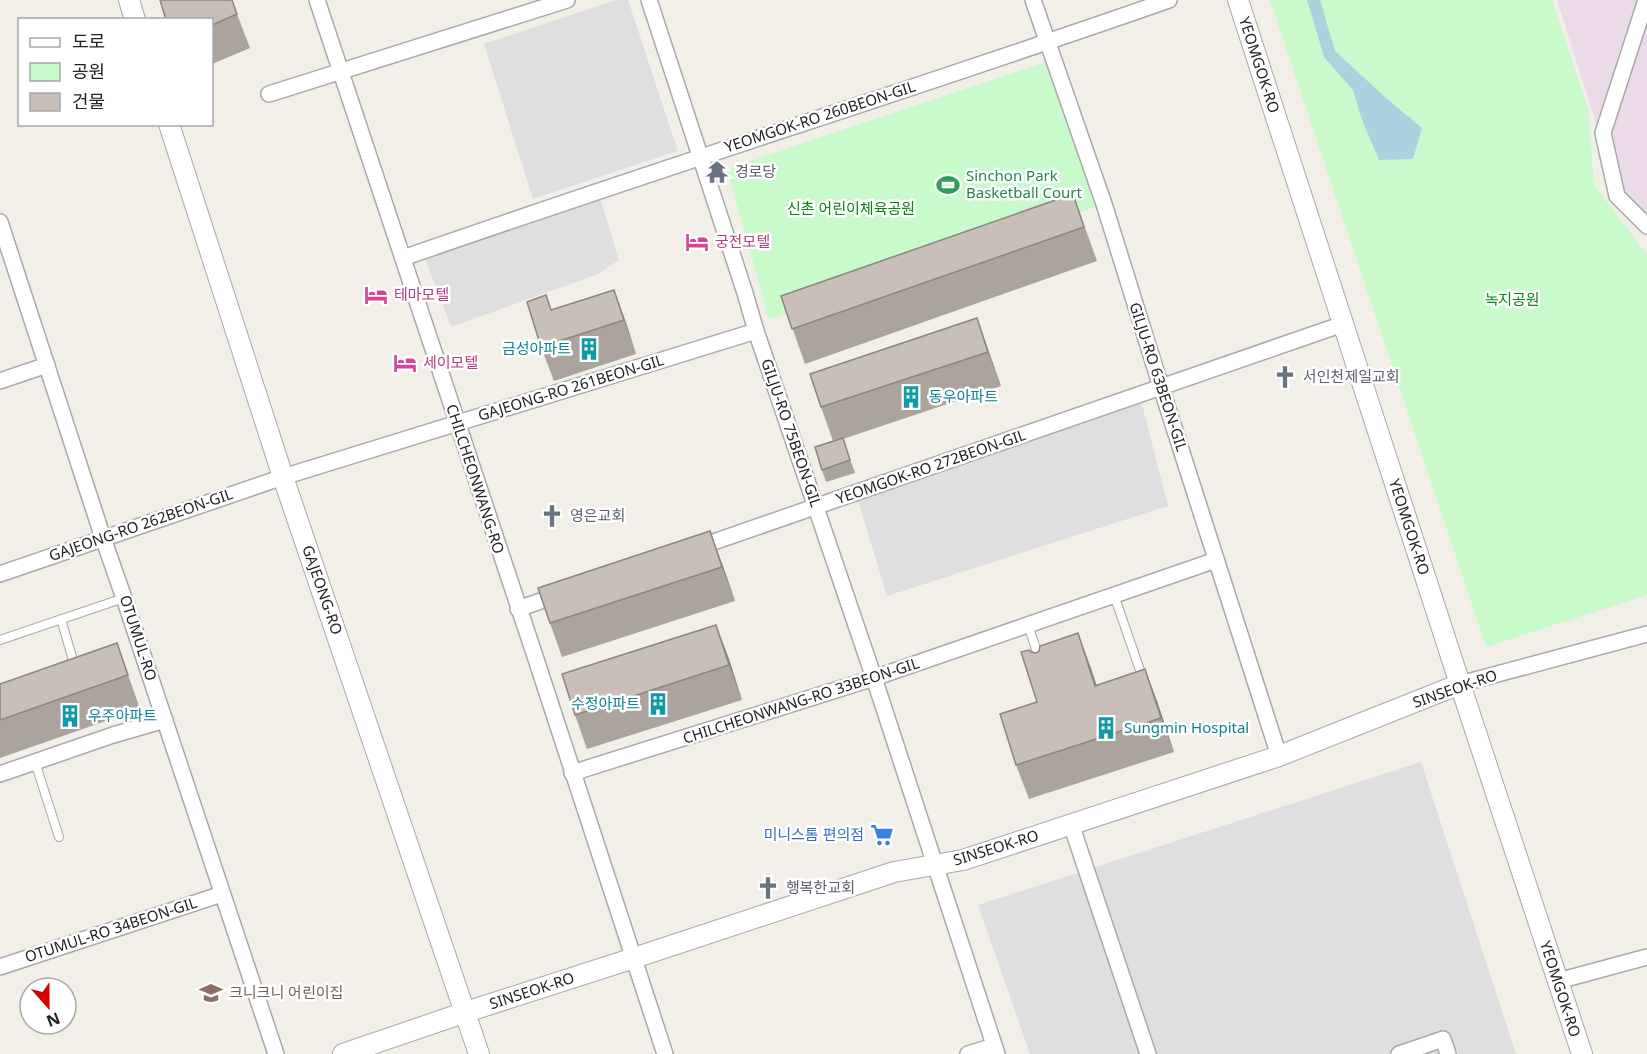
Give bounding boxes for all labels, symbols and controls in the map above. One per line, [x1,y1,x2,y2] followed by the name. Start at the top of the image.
[1235,14,1285,115] street label: YEOMGOK-RO
[18,18,213,126] legend
[72,29,105,53] text: 도로
[72,59,105,83] text: 공원
[722,76,918,156] street label: YEOMGOK-RO 260BEON-GIL
[72,89,105,113] text: 건물
[704,159,730,185] temple icon: 경로당
[735,161,777,181] place label: 경로당
[966,165,1083,202] place label: Sinchon Park Basketball Court
[935,172,961,198] sports icon: Sinchon Park Basketball Court
[787,198,915,218] park label: 신촌 어린이체육공원
[684,229,710,255] hotel icon: 궁전모텔
[715,231,770,251] place label: 궁전모텔
[363,282,389,308] hotel icon: 테마모텔
[394,284,449,304] place label: 테마모텔
[1484,289,1540,309] park label: 녹지공원
[1125,300,1193,454] street label: GILJU-RO 63BEON-GIL
[576,336,602,362] building icon: 금성아파트
[502,338,571,358] place label: 금성아파트
[475,349,666,425] street label: GAJEONG-RO 261BEON-GIL
[392,350,418,376] hotel icon: 세이모텔
[423,352,478,372] place label: 세이모텔
[757,356,827,510] street label: GILJU-RO 75BEON-GIL
[1272,364,1298,390] church icon: 서인천제일교회
[1303,366,1400,386] place label: 서인천제일교회
[898,384,924,410] building icon: 동우아파트
[929,386,998,406] place label: 동우아파트
[442,401,510,556] street label: CHILCHEONWANG-RO
[833,424,1028,508] street label: YEOMGOK-RO 272BEON-GIL
[1385,476,1435,577] street label: YEOMGOK-RO
[46,483,235,565] street label: GAJEONG-RO 262BEON-GIL
[539,503,565,529] church icon: 영은교회
[570,505,625,525] place label: 영은교회
[298,542,348,637] street label: GAJEONG-RO
[116,592,162,683] street label: OTUMUL-RO
[680,652,922,748] street label: CHILCHEONWANG-RO 33BEON-GIL
[1410,664,1500,712] street label: SINSEOK-RO
[645,691,671,717] building icon: 수정아파트
[571,693,640,713] place label: 수정아파트
[57,703,83,729] building icon: 우주아파트
[88,705,157,725] place label: 우주아파트
[1093,715,1119,741] building icon: Sungmin Hospital
[1124,717,1249,737] place label: Sungmin Hospital
[869,822,895,848] supermarket icon: 미니스톰 편의점
[763,824,864,844] place label: 미니스톰 편의점
[951,825,1041,869] street label: SINSEOK-RO
[755,875,781,901] church icon: 행복한교회
[786,877,855,897] place label: 행복한교회
[22,892,199,966] street label: OTUMUL-RO 34BEON-GIL
[1536,938,1586,1039] street label: YEOMGOK-RO
[487,967,577,1013] street label: SINSEOK-RO
[18,976,78,1036] north arrow
[198,980,224,1006] school or university icon: 크니크니 어린이집
[229,982,343,1002] place label: 크니크니 어린이집
[43,1007,63,1033] text: N

